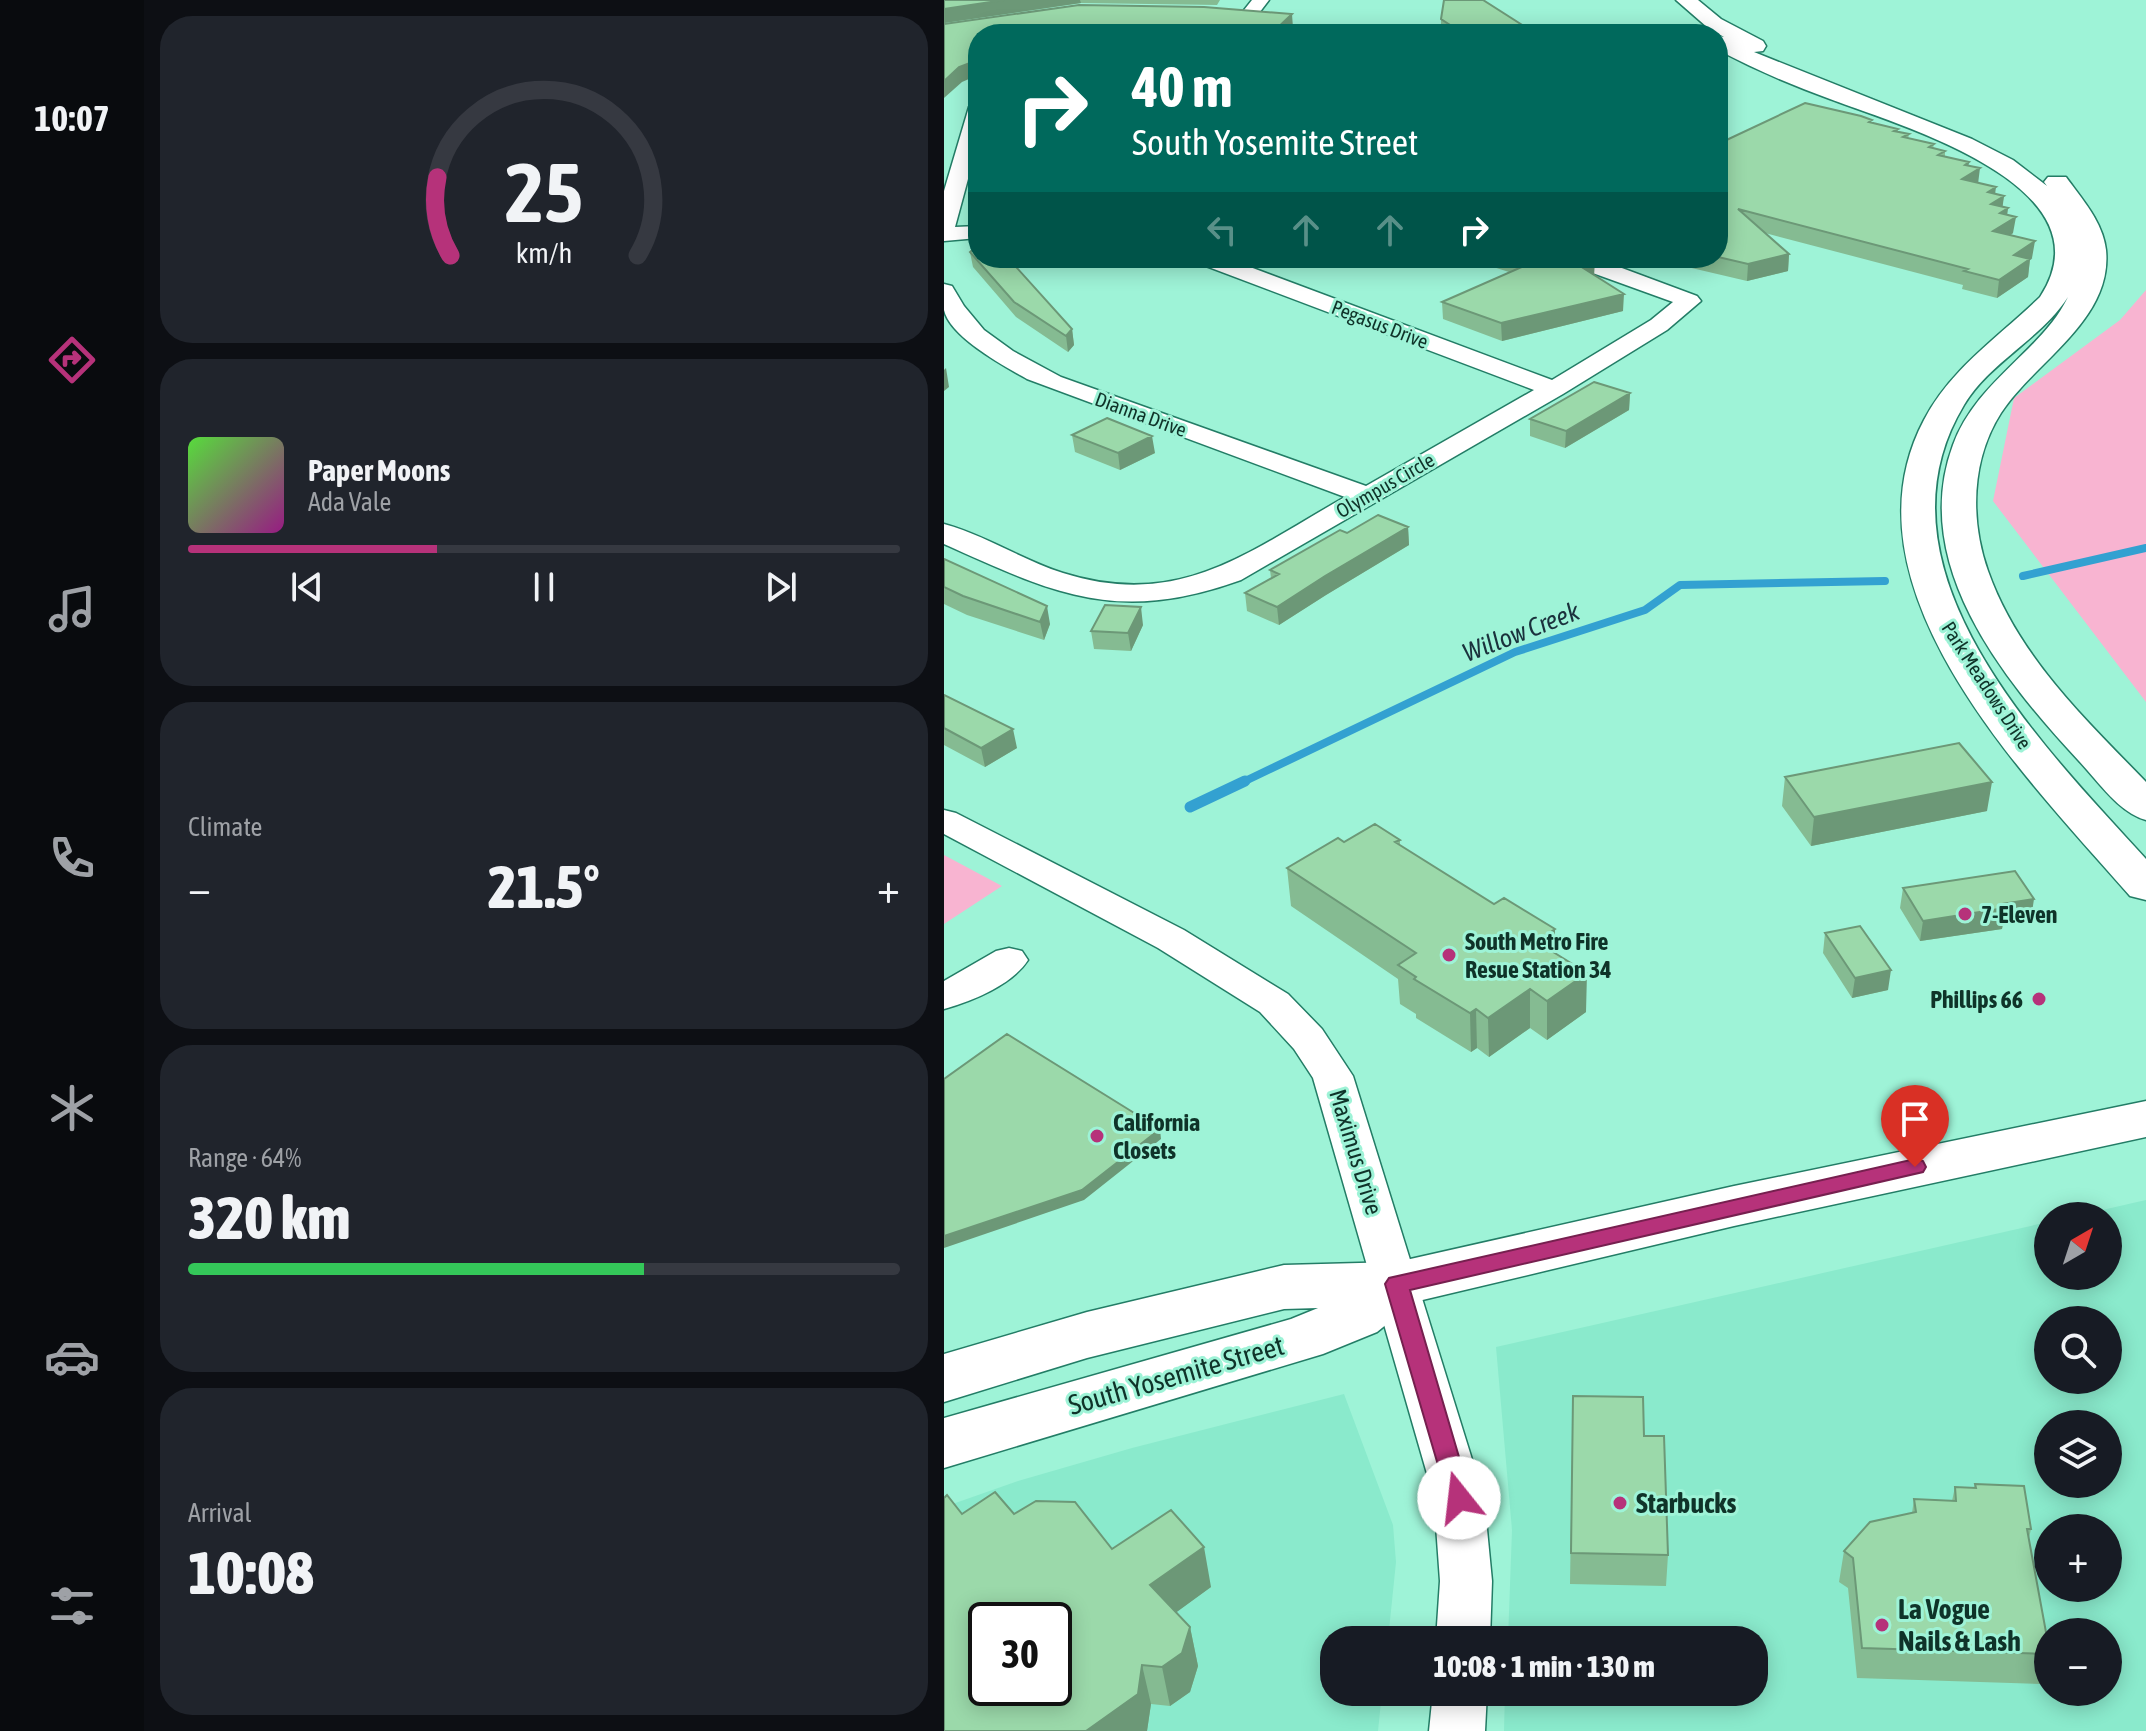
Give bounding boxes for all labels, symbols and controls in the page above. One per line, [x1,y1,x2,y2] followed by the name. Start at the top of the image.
[1132,55,1233,119] text: 40 m
[1000,56,1104,160] icon: right
[34,97,110,139] text: 10:07
[1132,121,1419,163] text: South Yosemite Street
[505,143,583,239] text: 25
[1200,208,1244,252] icon: left
[1284,208,1328,252] icon: ahead
[1368,208,1412,252] icon: ahead
[1452,208,1496,252] icon: right
[516,236,572,269] text: km/h
[1328,295,1432,353] street label: Pegasus Drive
[44,332,100,388] icon: directions
[1092,387,1190,441] street label: Dianna Drive
[1332,448,1438,522] street label: Olympus Circle
[308,453,450,487] text: Paper Moons
[308,487,391,517] text: Ada Vale
[285,565,329,609] icon: previous
[522,565,566,609] icon: pause
[759,565,803,609] icon: next
[44,581,100,637] icon: music
[1458,596,1584,668] water label: Willow Creek
[1937,617,2037,753] street label: Park Meadows Drive
[188,812,262,842] text: Climate
[44,830,100,886] icon: phone
[488,852,600,921] text: 21.5°
[188,862,211,912] text: −
[877,862,900,912] text: +
[1981,901,2057,928] place label: 7-Eleven
[1956,905,1974,923] marker: 7-Eleven
[1465,928,1612,983] place label: South Metro Fire Resue Station 34
[1440,946,1458,964] marker: South Metro Fire Resue Station 34
[1930,986,2023,1013] place label: Phillips 66
[2030,990,2048,1008] marker: Phillips 66
[44,1080,100,1136] icon: climate
[1881,1085,1949,1167] pin
[1324,1086,1388,1218] street label: Maximus Drive
[1893,1097,1937,1141] icon: arrive
[1113,1109,1200,1164] place label: California Closets
[1088,1127,1106,1145] marker: California Closets
[188,1143,301,1173] text: Range · 64%
[188,1183,350,1252] text: 320 km
[2034,1202,2122,1290] north arrow
[2034,1202,2122,1706] map controls
[2034,1306,2122,1394] button: search
[44,1329,100,1385] icon: car
[1064,1329,1288,1421] street label: South Yosemite Street
[2034,1410,2122,1498] button: layers
[1417,1456,1501,1540] position arrow
[1636,1487,1737,1519] place label: Starbucks
[1611,1494,1629,1512] marker: Starbucks
[188,1498,252,1528] text: Arrival
[2034,1514,2122,1602] button: +
[188,1538,314,1607] text: 10:08
[44,1578,100,1634] icon: filters
[1898,1593,2021,1657] place label: La Vogue Nails & Lash
[968,1602,1072,1706] speed limit sign: 30
[1873,1616,1891,1634] marker: La Vogue Nails & Lash
[2034,1618,2122,1706] button: −
[1433,1649,1655,1683] text: 10:08 · 1 min · 130 m

